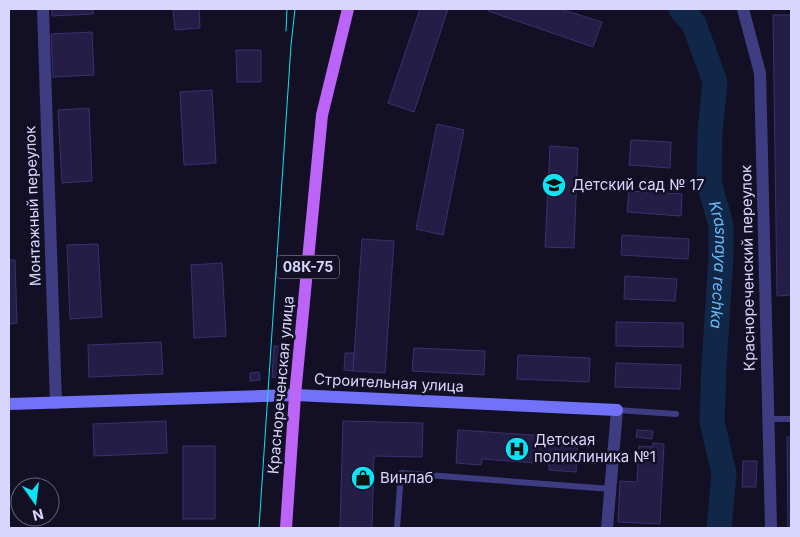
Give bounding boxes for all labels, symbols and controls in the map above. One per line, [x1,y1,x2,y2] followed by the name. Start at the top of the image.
[20,125,45,287] street label: Монтажный переулок
[736,165,759,371] street label: Краснореченский переулок
[541,172,567,198] school or university icon: Детский сад № 17
[572,175,704,194] place label: Детский сад № 17
[705,198,731,330] water label: Krasnaya rechka
[277,256,339,278] road number: 08К-75
[263,295,298,475] street label: Краснореченская улица
[314,369,465,396] street label: Строительная улица
[534,430,656,466] place label: Детская поликлиника №1
[504,436,530,462] hospital icon: Детская поликлиника №1
[350,465,376,491] shop icon: Винлаб
[380,468,434,487] place label: Винлаб
[10,477,60,527] north arrow
[31,506,45,525] text: N

